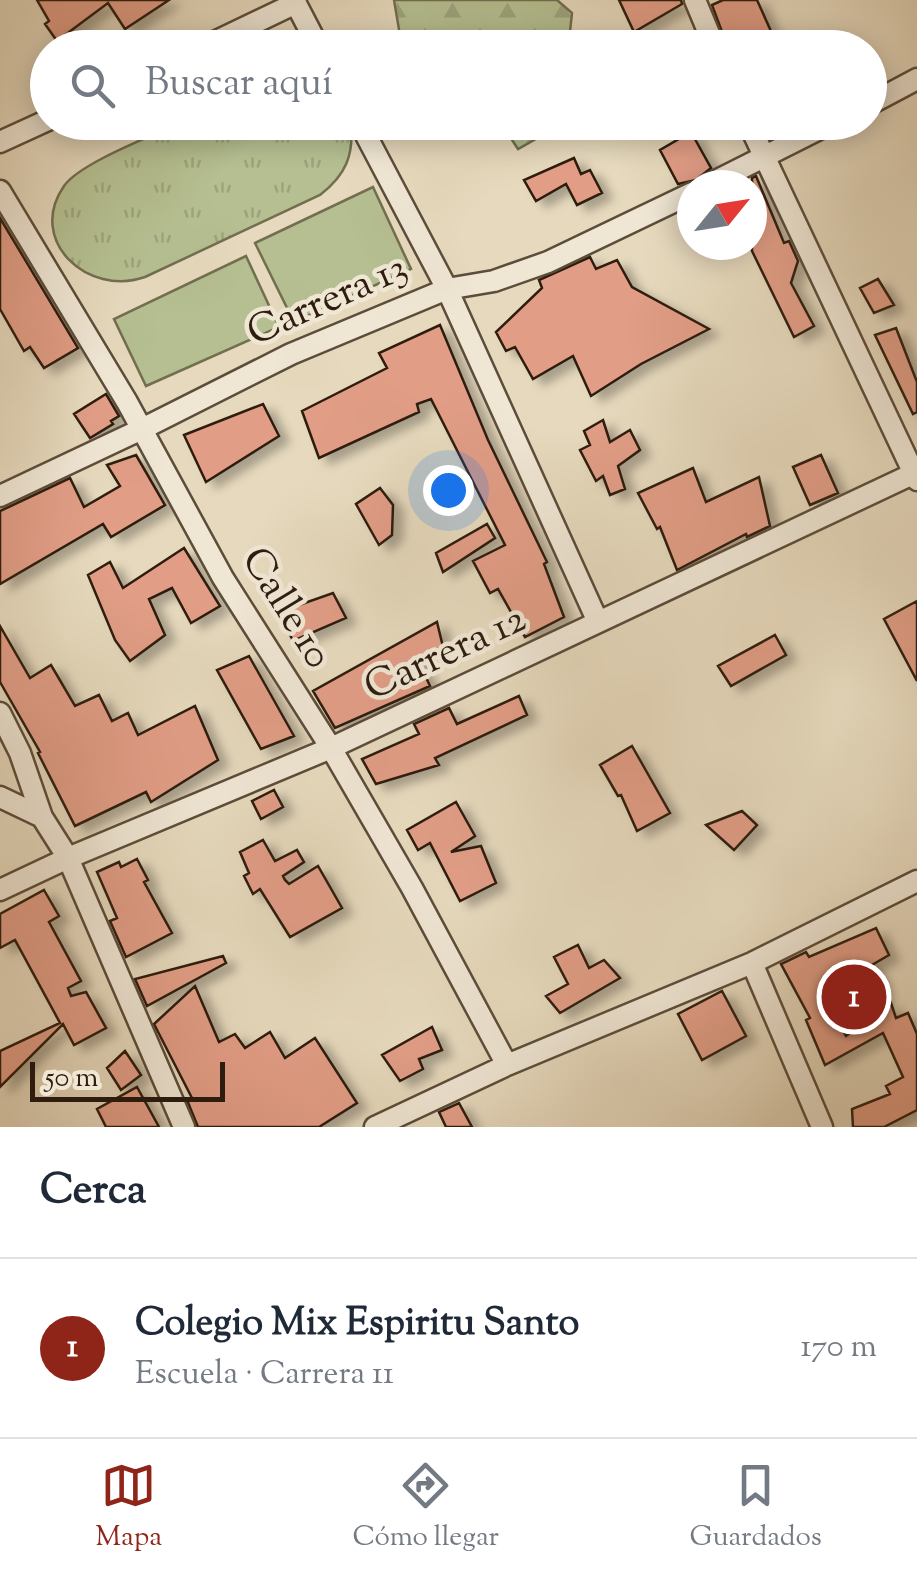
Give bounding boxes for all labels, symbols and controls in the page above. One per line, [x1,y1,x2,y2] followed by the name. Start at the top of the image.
[30,30,887,140] search box
[65,58,120,113] icon: search
[145,58,333,112] text: Buscar aquí
[677,170,767,260] north arrow
[239,241,417,363] street label: Carrera 13
[423,465,474,516] your location
[225,537,345,681] street label: Calle 10
[356,593,536,717] street label: Carrera 12
[822,960,886,1034] pin: 1
[30,1057,225,1102] scale bar
[45,1059,99,1099] text: 50 m
[40,1162,146,1222] text: Cerca
[135,1298,579,1352] text: Colegio Mix Espiritu Santo
[67,1325,78,1371] text: 1
[800,1325,877,1371] text: 170 m
[135,1352,394,1398] text: Escuela · Carrera 11
[95,1458,162,1558] tab: Mapa
[353,1458,499,1558] tab: Cómo llegar
[689,1458,822,1558] tab: Guardados

